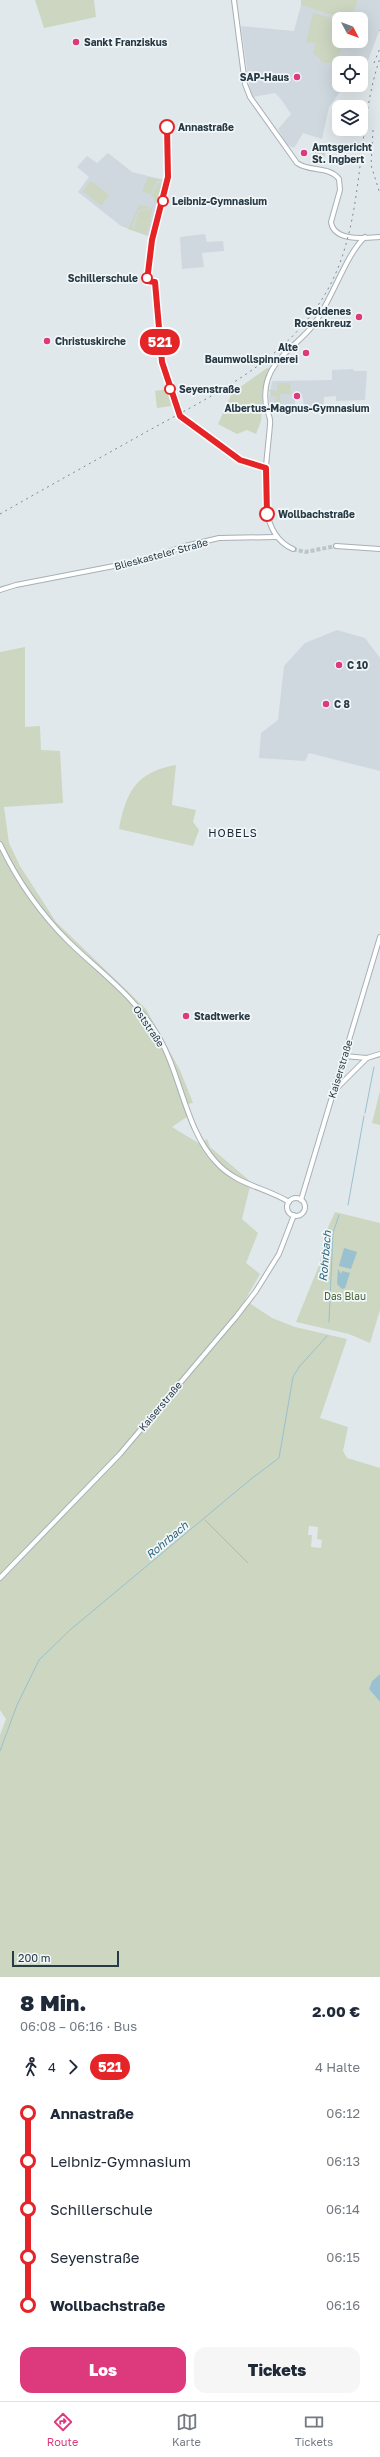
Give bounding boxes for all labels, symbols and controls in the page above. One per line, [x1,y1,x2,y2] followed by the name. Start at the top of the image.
[332,12,368,48] north arrow
[332,12,368,136] map controls
[84,36,168,48] place label: Sankt Franziskus
[71,37,81,47] marker: Sankt Franziskus
[332,56,368,92] button: locate
[240,71,289,83] place label: SAP-Haus
[292,72,302,82] marker: SAP-Haus
[332,100,368,136] button: layers
[159,119,175,135] marker: Annastraße
[178,121,234,133] place label: Annastraße
[312,141,372,165] place label: Amtsgericht St. Ingbert
[299,148,309,158] marker: Amtsgericht St. Ingbert
[157,195,169,207] marker: Leibniz-Gymnasium
[172,195,267,207] place label: Leibniz-Gymnasium
[68,272,138,284] place label: Schillerschule
[141,272,153,284] marker: Schillerschule
[294,305,351,329] place label: Goldenes Rosenkreuz
[354,312,364,322] marker: Goldenes Rosenkreuz
[137,329,183,355] line badge: 521
[148,333,172,350] text: 521
[55,335,126,347] place label: Christuskirche
[42,336,52,346] marker: Christuskirche
[205,341,298,365] place label: Alte Baumwollspinnerei
[301,348,311,358] marker: Alte Baumwollspinnerei
[164,383,176,395] marker: Seyenstraße
[179,383,240,395] place label: Seyenstraße
[292,391,302,401] marker: Albertus-Magnus-Gymnasium
[224,402,370,414] place label: Albertus-Magnus-Gymnasium
[259,506,275,522] marker: Wollbachstraße
[278,508,355,520] place label: Wollbachstraße
[113,536,209,572] street label: Blieskasteler Straße
[347,659,369,671] place label: C 10
[334,660,344,670] marker: C 10
[334,698,350,710] place label: C 8
[321,699,331,709] marker: C 8
[208,826,258,839] district label: HOBELS
[131,1003,167,1049] street label: Oststraße
[194,1010,250,1022] place label: Stadtwerke
[181,1011,191,1021] marker: Stadtwerke
[325,1038,355,1100] street label: Kaiserstraße
[316,1229,333,1282] water label: Rohrbach
[324,1290,366,1302] park label: Das Blau
[136,1379,184,1433] street label: Kaiserstraße
[143,1518,191,1561] water label: Rohrbach
[12,1949,119,1968] scale bar
[18,1951,51,1964] text: 200 m
[20,1989,87,2016] text: 8 Min.
[312,2002,360,2020] text: 2.00 €
[20,2018,137,2034] text: 06:08 – 06:16 · Bus
[20,2056,42,2078] icon: walk
[62,2056,84,2078] icon: forward
[98,2058,122,2075] text: 521
[48,2059,56,2075] text: 4
[315,2059,360,2075] text: 4 Halte
[50,2104,134,2122] text: Annastraße
[326,2105,360,2121] text: 06:12
[50,2152,191,2170] text: Leibniz-Gymnasium
[326,2153,360,2169] text: 06:13
[50,2200,153,2218] text: Schillerschule
[326,2201,360,2217] text: 06:14
[50,2248,140,2266] text: Seyenstraße
[326,2249,360,2265] text: 06:15
[50,2296,165,2314] text: Wollbachstraße
[326,2297,360,2313] text: 06:16
[20,2347,186,2393] button: Los
[194,2347,360,2393] button: Tickets
[47,2411,78,2448] tab: Route
[172,2411,201,2448] tab: Karte
[295,2411,333,2448] tab: Tickets

